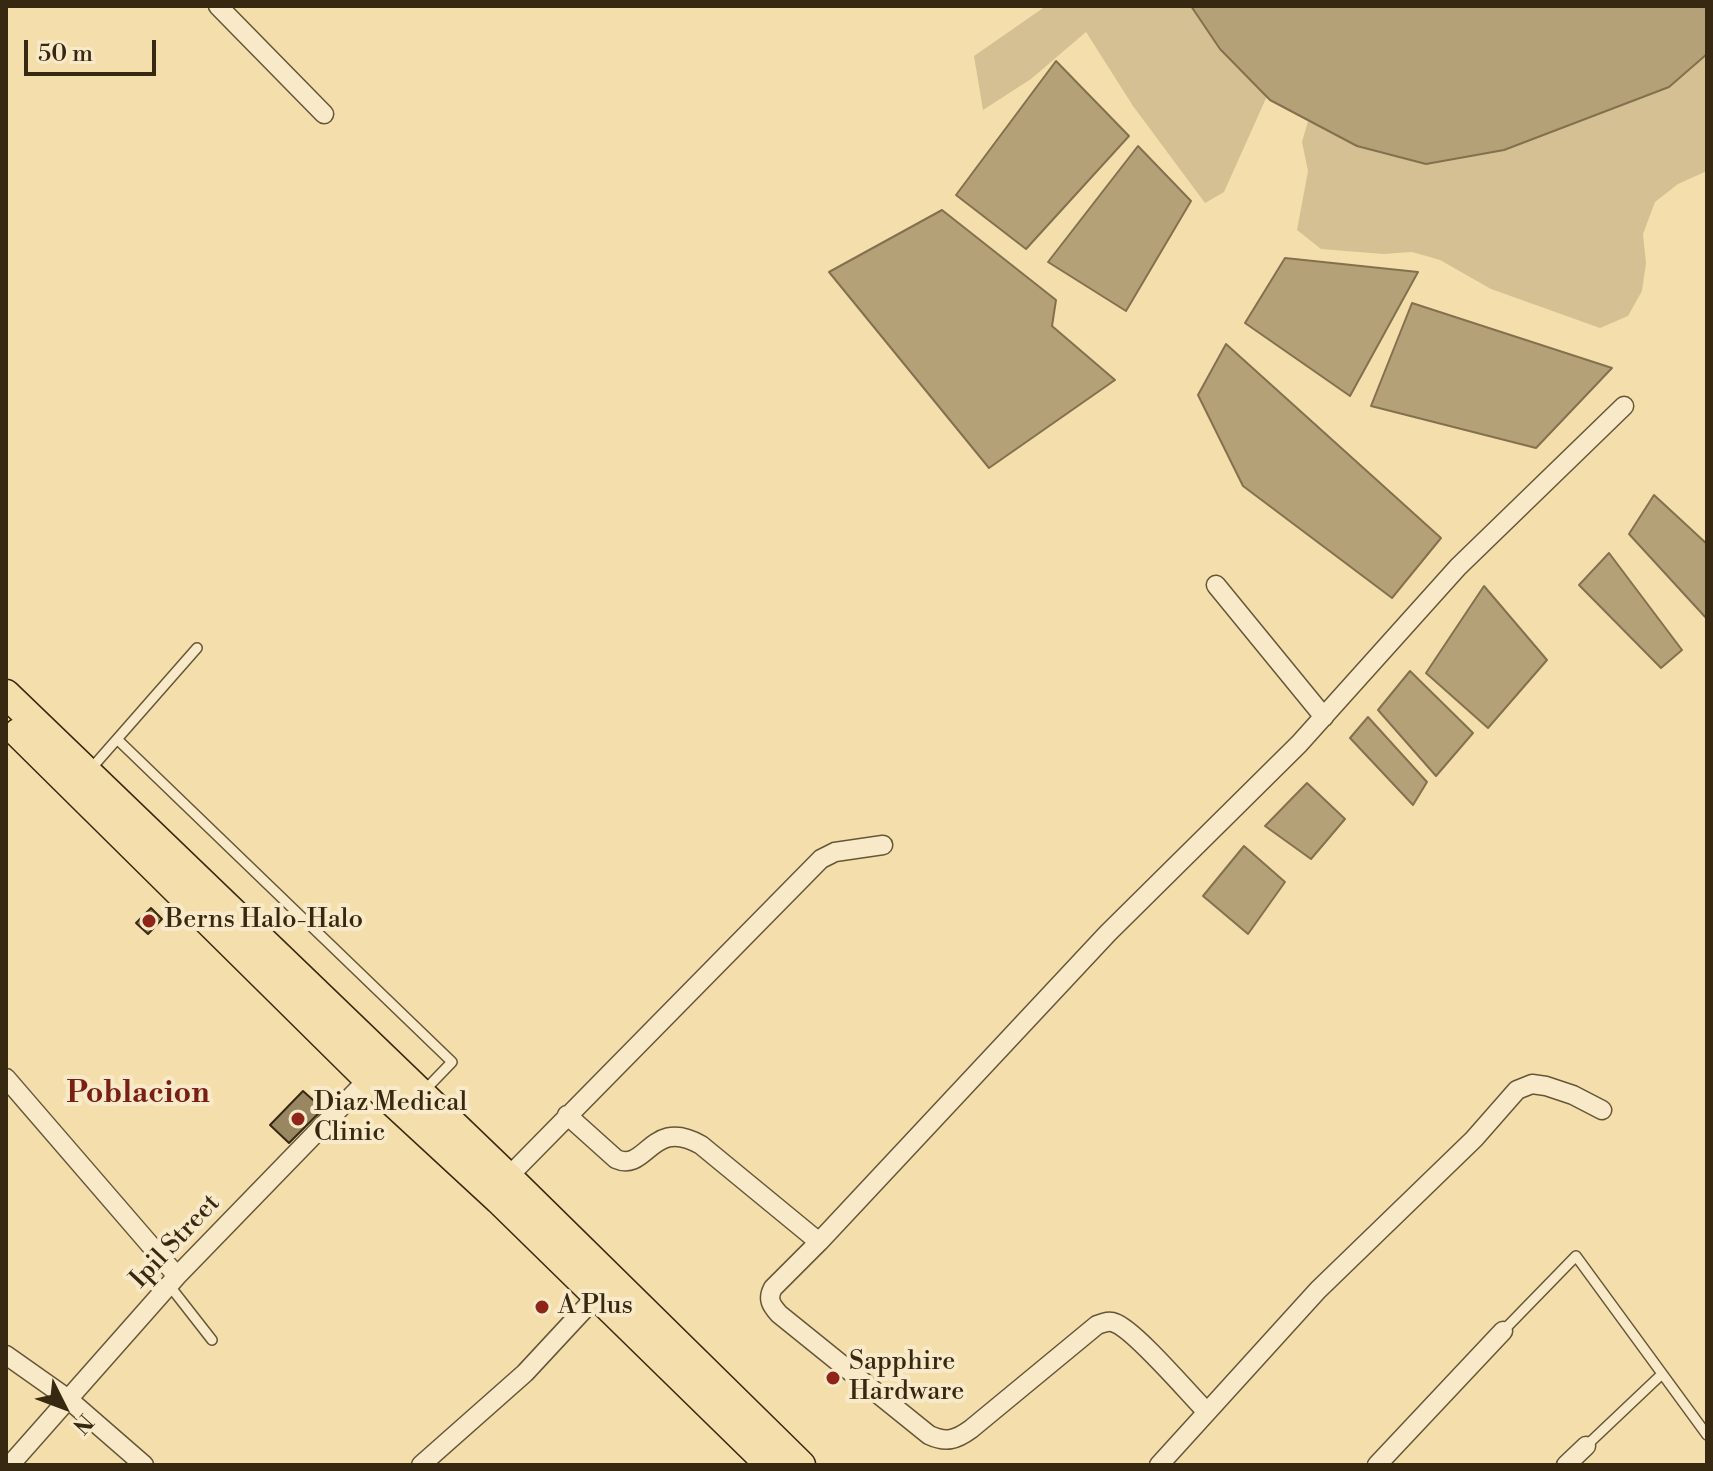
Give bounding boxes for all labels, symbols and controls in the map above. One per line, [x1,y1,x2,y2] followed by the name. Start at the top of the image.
[28,24,160,74] scale bar
[38,39,93,69] text: 50 m
[165,905,363,937] place label: Berns Halo-Halo
[140,912,158,930] marker: Berns Halo-Halo
[66,1077,210,1113] district label: Poblacion
[314,1088,467,1150] place label: Diaz Medical Clinic
[289,1110,307,1128] marker: Diaz Medical Clinic
[125,1189,227,1295] street label: Ipil Street
[558,1291,633,1323] place label: A Plus
[533,1298,551,1316] marker: A Plus
[849,1347,964,1408] place label: Sapphire Hardware
[24,1367,104,1447] north arrow
[824,1369,842,1387] marker: Sapphire Hardware
[66,1408,98,1439] text: N

